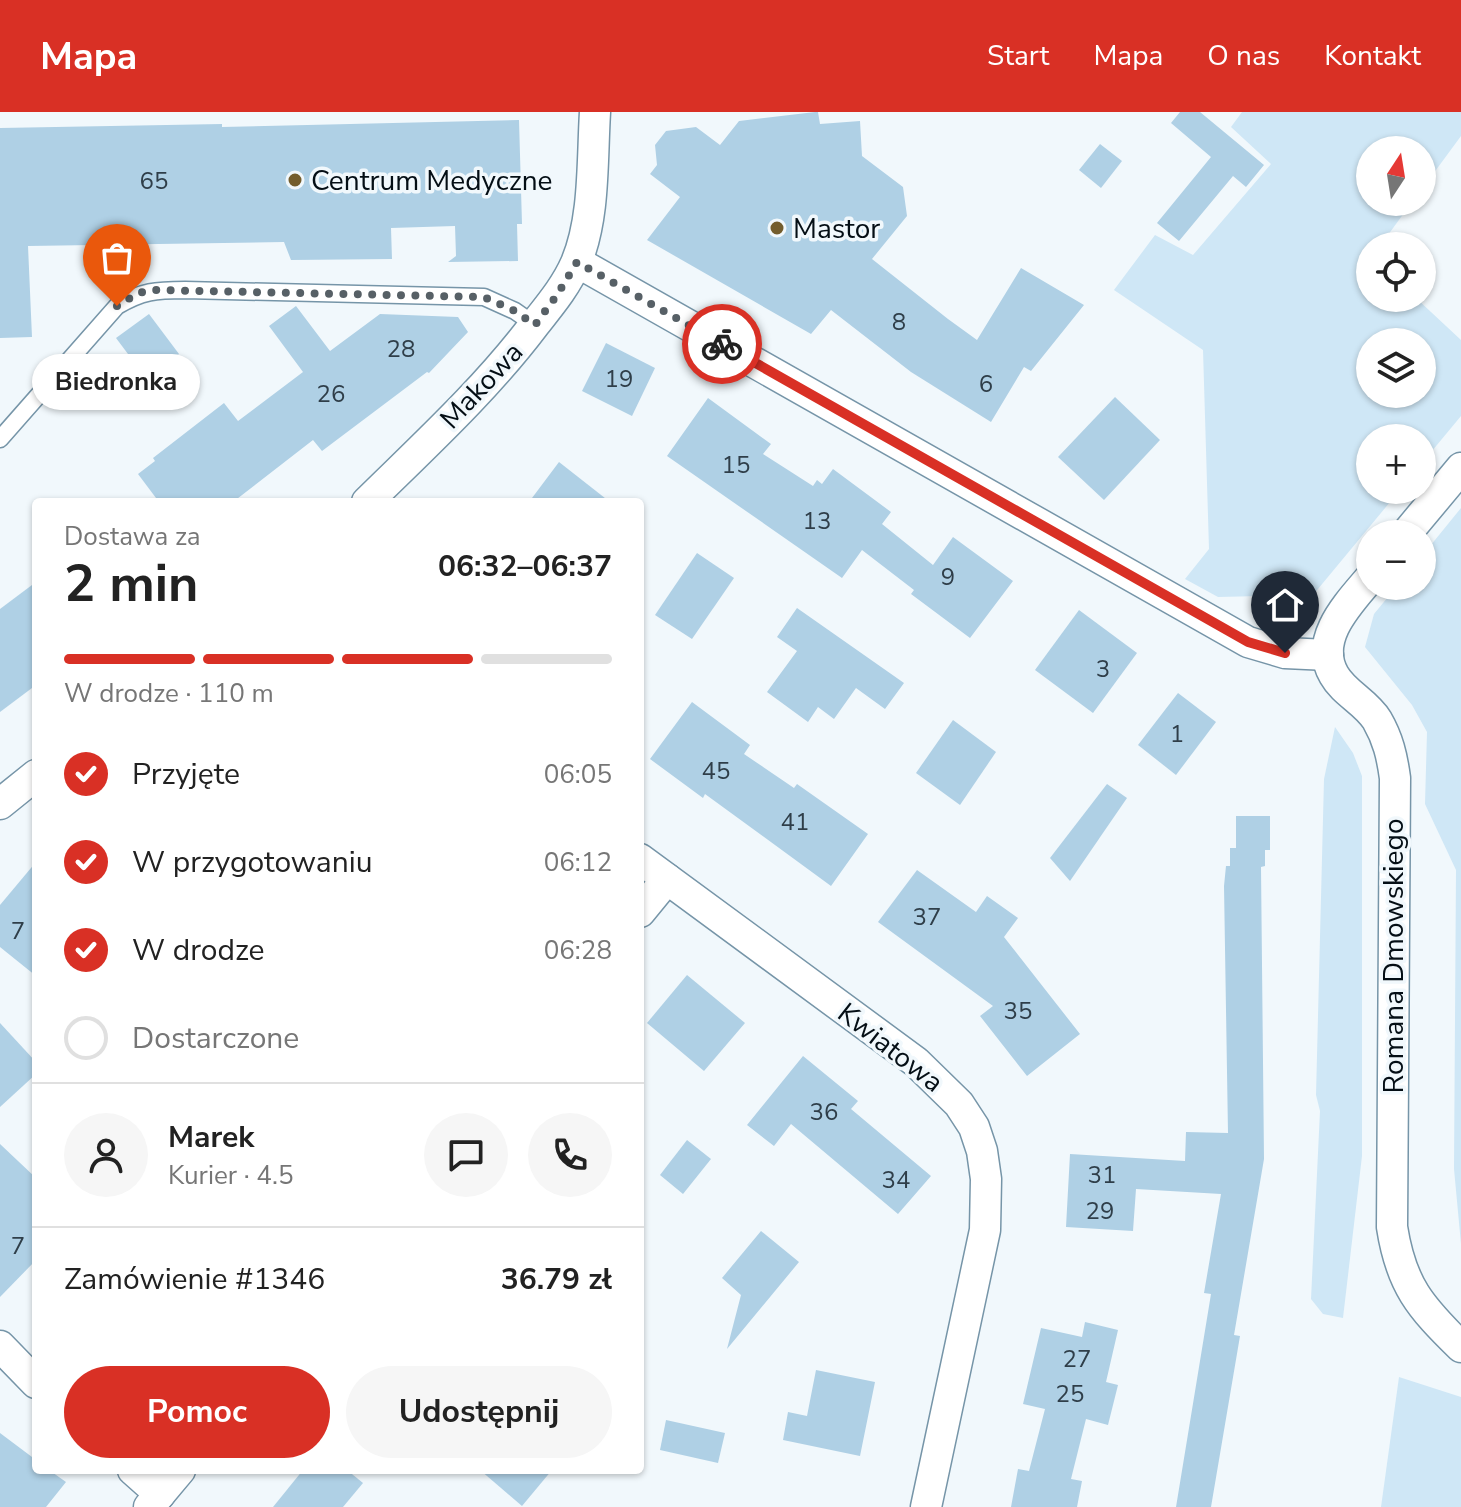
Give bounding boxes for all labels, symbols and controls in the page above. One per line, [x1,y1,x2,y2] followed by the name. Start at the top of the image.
[40,31,137,82] text: Mapa
[987,37,1049,75] text: Start
[1093,37,1163,75] text: Mapa
[1207,37,1280,75] text: O nas
[1324,37,1421,75] text: Kontakt
[1356,136,1436,216] north arrow
[1356,136,1436,600] map controls
[311,162,552,200] place label: Centrum Medyczne
[140,165,168,197] house number: 65
[286,171,304,189] marker: Centrum Medyczne
[793,210,880,248] place label: Mastor
[768,219,786,237] marker: Mastor
[83,224,151,306] pin
[1356,232,1436,312] button: locate
[95,236,139,280] icon: bag
[682,304,762,384] courier
[892,306,906,338] house number: 8
[700,322,744,366] icon: bike
[1356,328,1436,408] button: layers
[387,333,415,365] house number: 28
[432,334,532,437] street label: Makowa
[33,354,201,410] callout: Biedronka
[605,363,633,395] house number: 19
[55,364,177,399] text: Biedronka
[979,368,993,400] house number: 6
[317,378,345,410] house number: 26
[1356,424,1436,504] button: +
[722,449,750,481] house number: 15
[803,505,831,537] house number: 13
[64,519,201,554] text: Dostawa za
[1356,520,1436,600] button: −
[438,546,612,587] text: 06:32–06:37
[64,548,199,619] text: 2 min
[941,561,955,593] house number: 9
[1251,571,1319,653] pin
[1263,583,1307,627] icon: home
[1096,653,1110,685] house number: 3
[64,676,274,711] text: W drodze · 110 m
[1170,718,1184,750] house number: 1
[64,752,108,796] icon: check
[132,754,240,795] text: Przyjęte
[702,755,730,787] house number: 45
[544,757,612,792] text: 06:05
[781,806,809,838] house number: 41
[1375,819,1413,1093] street label: Romana Dmowskiego
[64,840,108,884] icon: check
[132,842,373,883] text: W przygotowaniu
[544,845,612,880] text: 06:12
[913,901,941,933] house number: 37
[11,915,25,947] house number: 7
[64,928,108,972] icon: check
[132,930,265,971] text: W drodze
[544,933,612,968] text: 06:28
[830,994,951,1101] street label: Kwiatowa
[1004,995,1032,1027] house number: 35
[132,1018,299,1059] text: Dostarczone
[810,1096,838,1128] house number: 36
[64,1113,148,1197] button: person
[424,1113,508,1197] button: chat
[528,1113,612,1197] button: phone
[168,1117,254,1158] text: Marek
[168,1158,293,1193] text: Kurier · 4.5
[1088,1159,1116,1191] house number: 31
[882,1164,910,1196] house number: 34
[1086,1195,1114,1227] house number: 29
[11,1230,25,1262] house number: 7
[64,1259,325,1300] text: Zamówienie #1346
[501,1259,612,1300] text: 36.79 zł
[1063,1343,1091,1375] house number: 27
[64,1366,330,1458] button: Pomoc
[346,1366,612,1458] button: Udostępnij
[1056,1378,1084,1410] house number: 25

